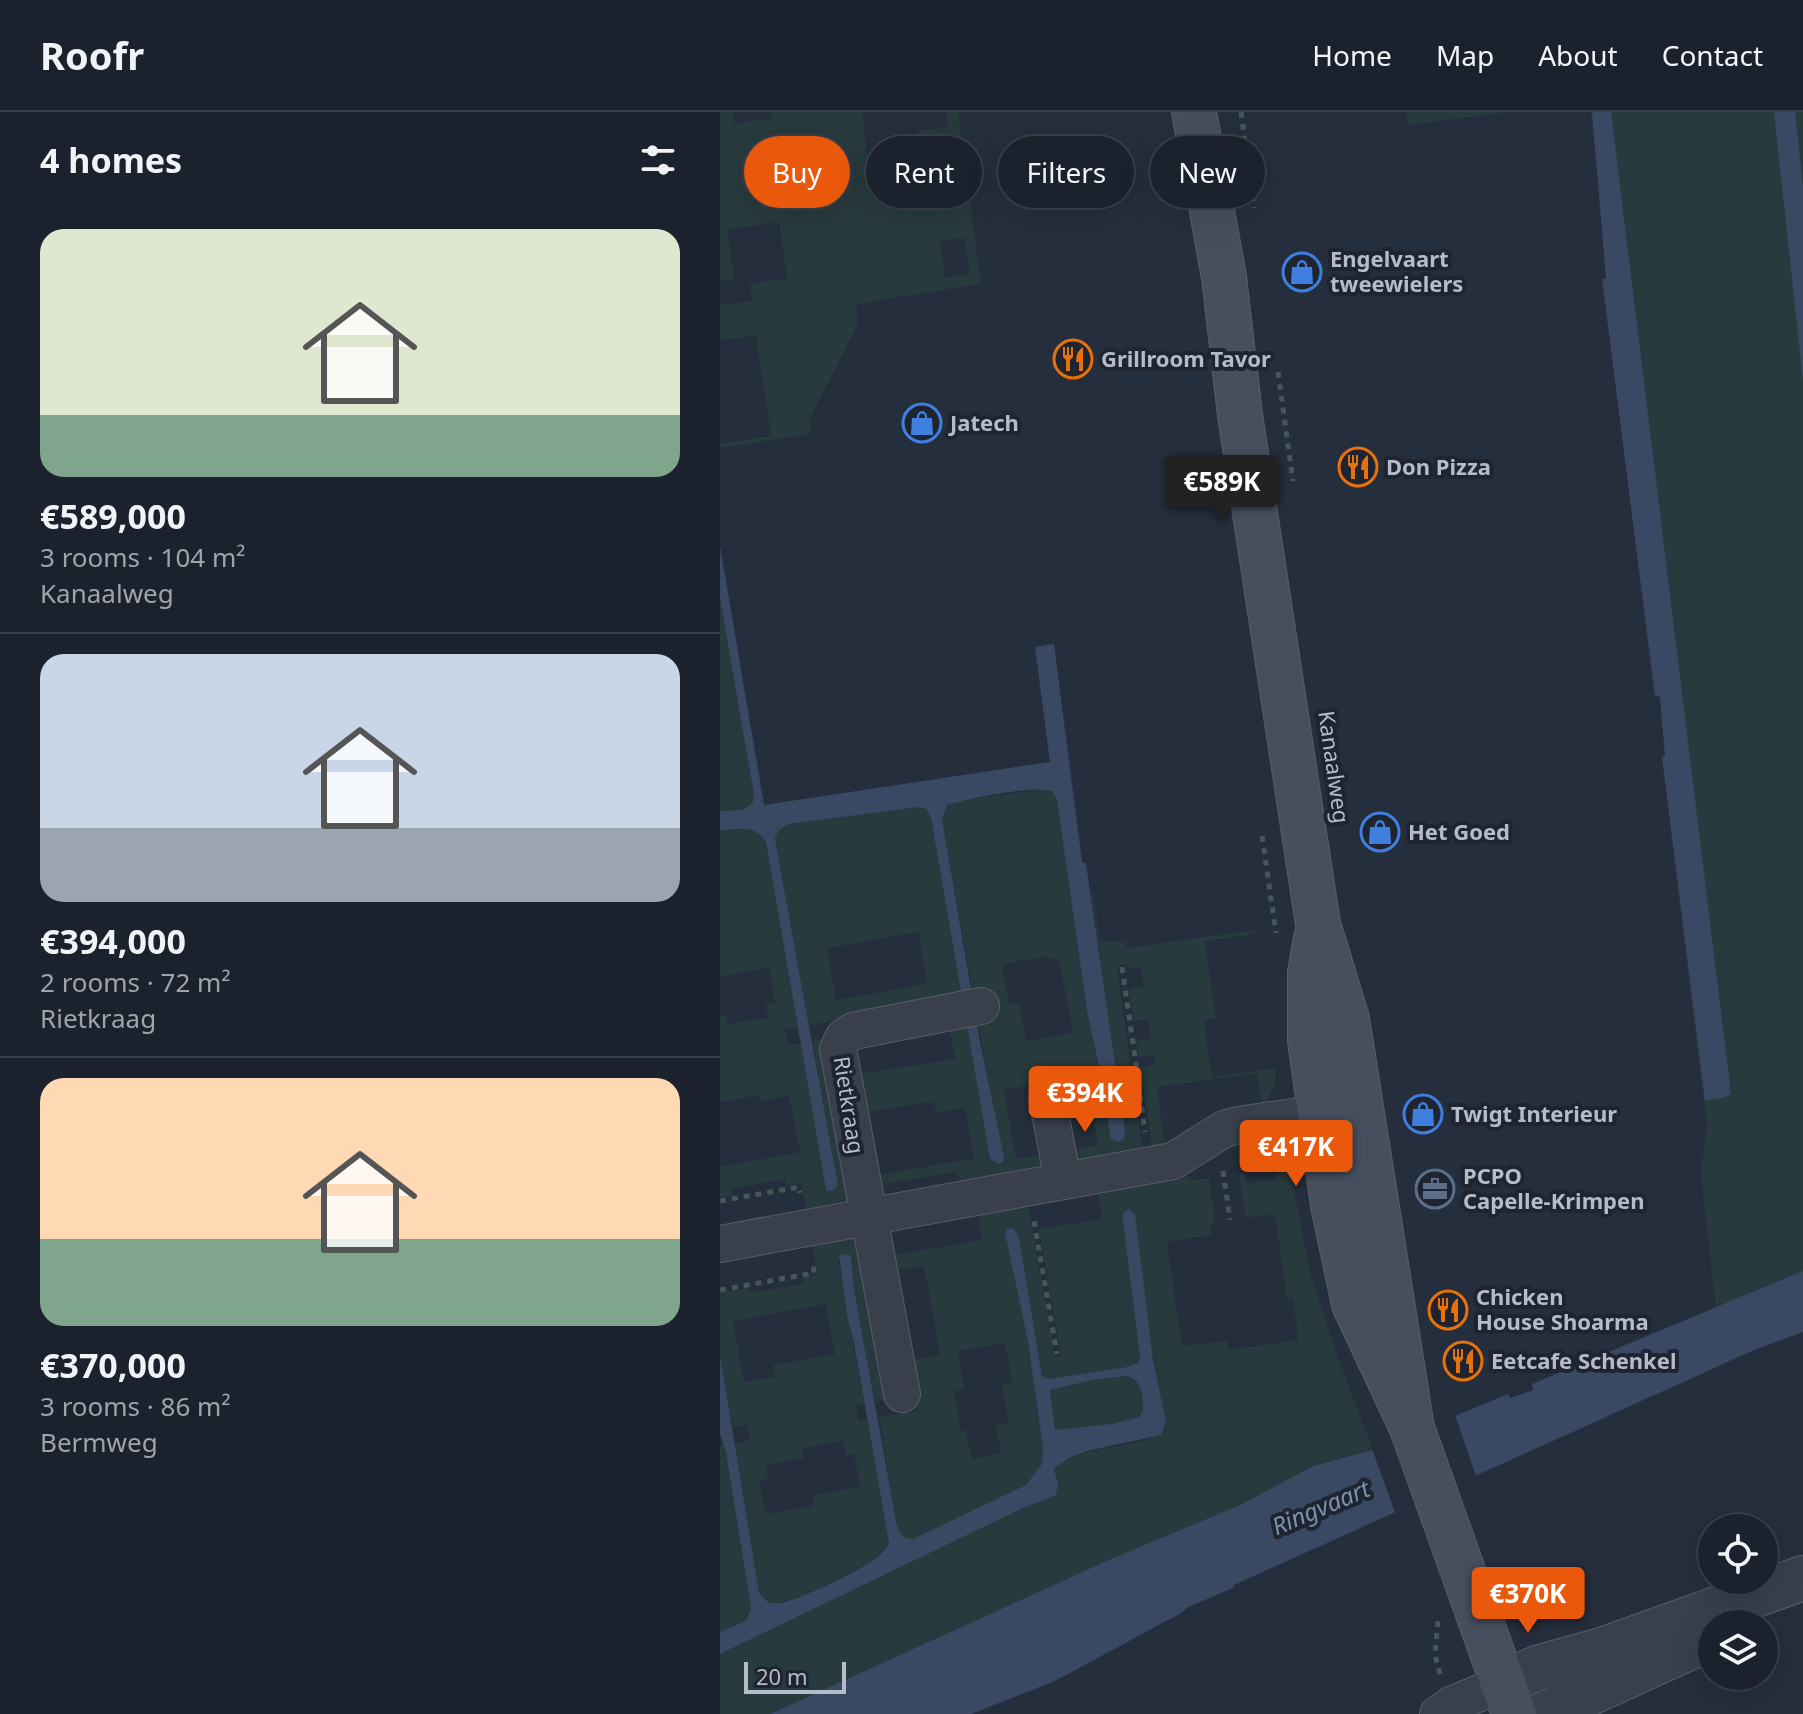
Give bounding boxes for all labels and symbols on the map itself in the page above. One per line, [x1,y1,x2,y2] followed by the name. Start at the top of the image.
[1330,243,1463,298] place label: Engelvaart tweewielers
[1281,251,1323,293] shop icon: Engelvaart tweewielers
[1052,338,1094,380] restaurant icon: Grillroom Tavor
[1101,343,1271,373] place label: Grillroom Tavor
[901,402,943,444] shop icon: Jatech
[948,407,1019,437] place label: Jatech
[1337,446,1379,488] restaurant icon: Don Pizza
[1386,451,1491,481] place label: Don Pizza
[1166,455,1278,523] pin: €589K
[1312,709,1358,825] street label: Kanaalweg
[1359,811,1401,853] shop icon: Het Goed
[1408,816,1510,846] place label: Het Goed
[827,1054,872,1156] street label: Rietkraag
[1029,1066,1141,1134] pin: €394K
[1402,1093,1444,1135] shop icon: Twigt Interieur
[1451,1098,1617,1128] place label: Twigt Interieur
[1240,1120,1352,1188] pin: €417K
[1463,1160,1644,1215] place label: PCPO Capelle-Krimpen
[1414,1168,1456,1210] office icon: PCPO Capelle-Krimpen
[1476,1281,1649,1336] place label: Chicken House Shoarma
[1427,1289,1469,1331] restaurant icon: Chicken House Shoarma
[1442,1340,1484,1382] restaurant icon: Eetcafe Schenkel
[1491,1345,1676,1375] place label: Eetcafe Schenkel
[1266,1471,1376,1542] water label: Ringvaart
[1472,1567,1584,1635] pin: €370K
[744,1658,846,1694] scale bar

